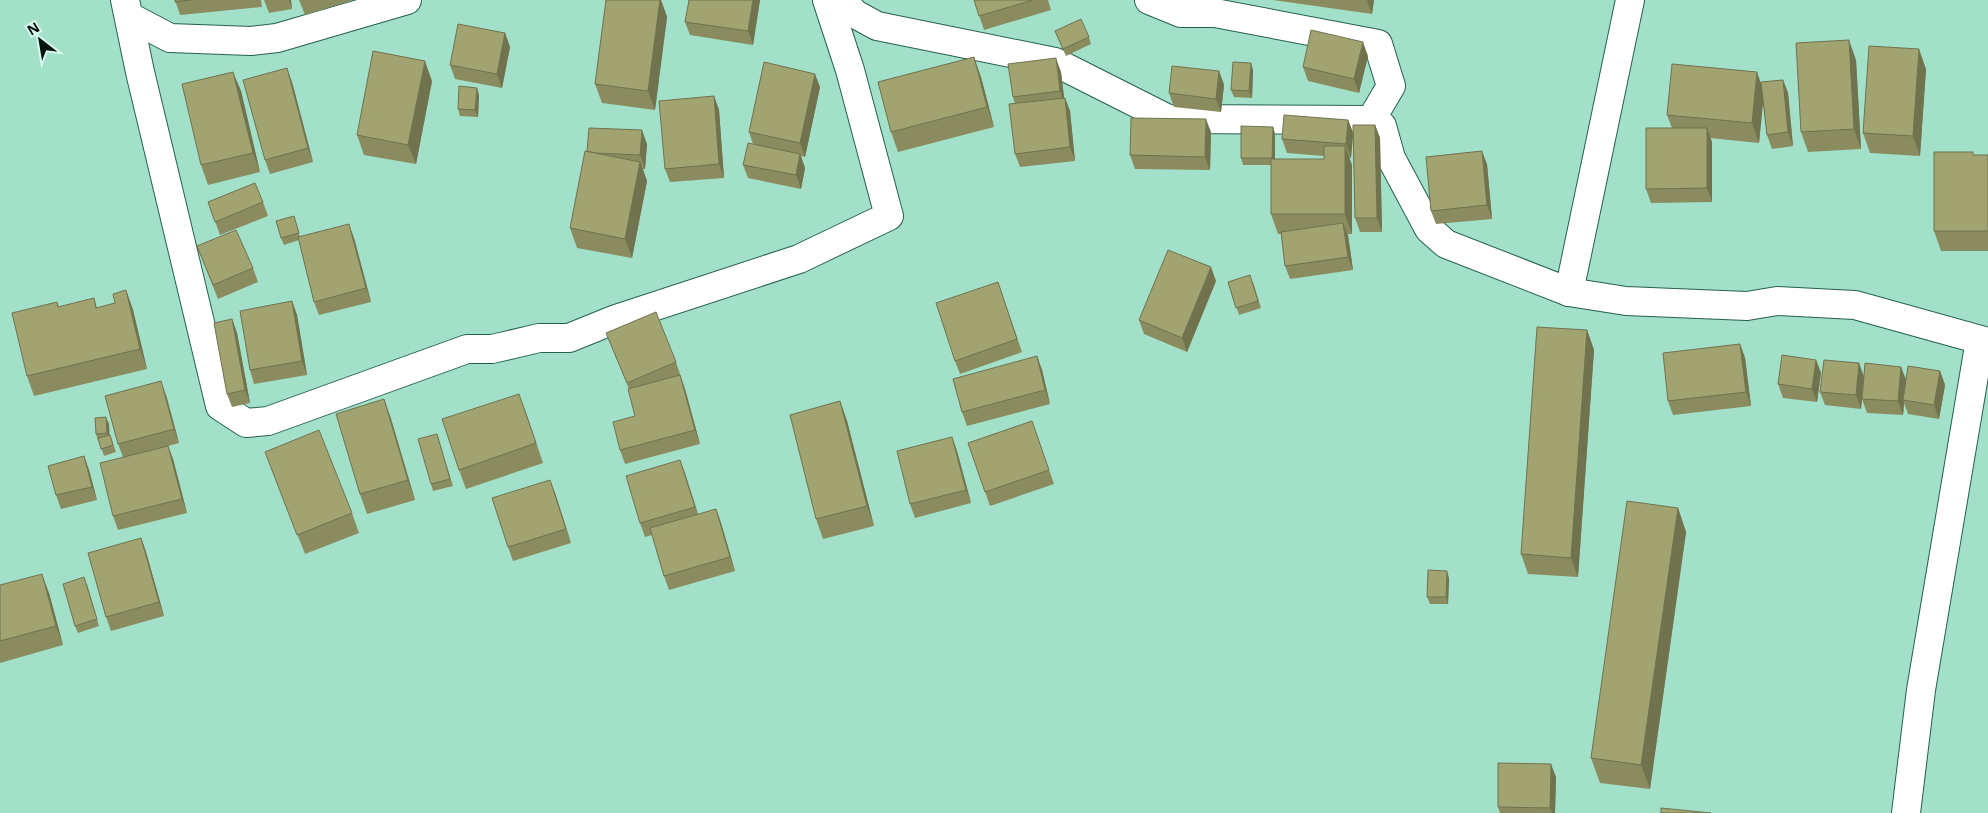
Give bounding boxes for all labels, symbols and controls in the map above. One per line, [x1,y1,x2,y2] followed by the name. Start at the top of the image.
[15,15,65,65] north arrow
[23,17,43,40] text: N

